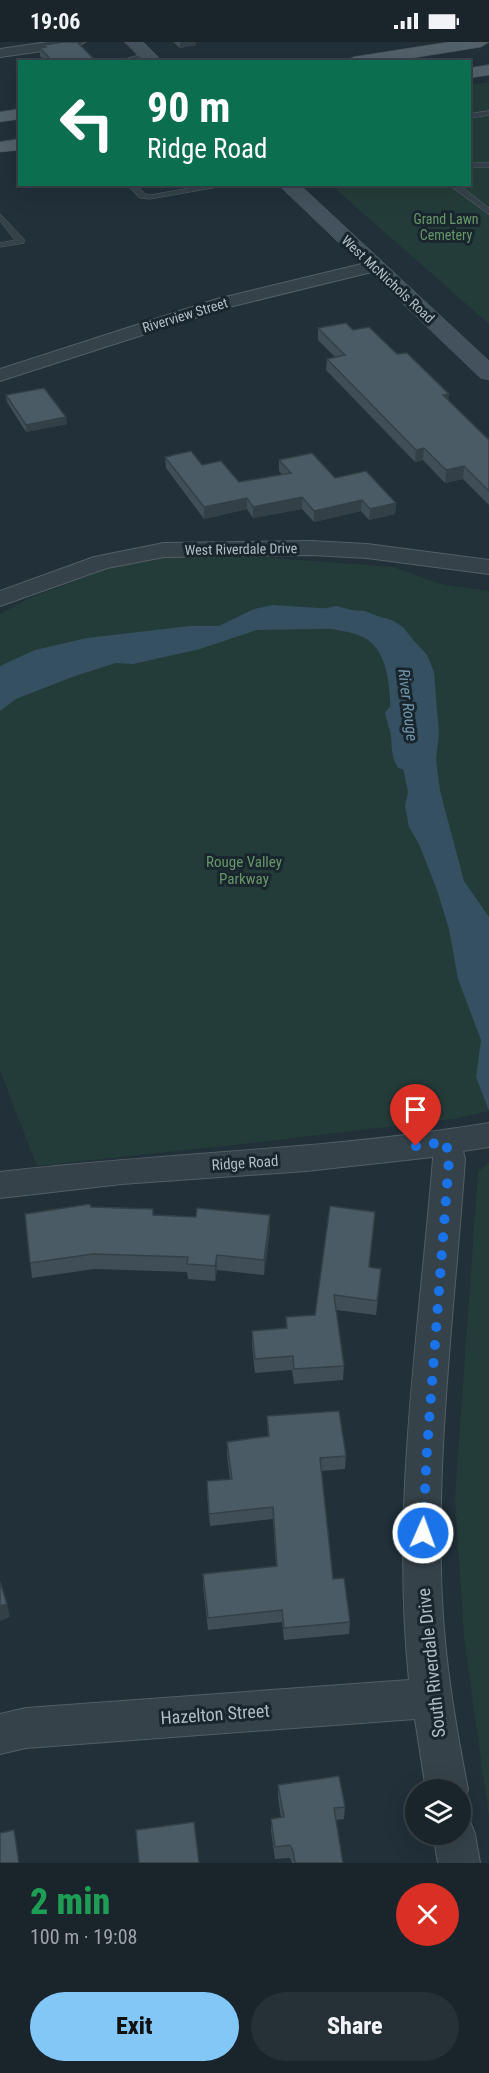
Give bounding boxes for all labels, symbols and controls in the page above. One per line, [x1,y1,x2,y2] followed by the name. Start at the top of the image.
[30,9,81,34] text: 19:06
[147,83,230,132] text: 90 m
[48,84,126,162] icon: left
[147,133,267,165] text: Ridge Road
[413,211,479,243] park label: Grand Lawn Cemetery
[338,232,438,326] street label: West McNichols Road
[140,294,230,336] street label: Riverview Street
[185,540,298,558] street label: West Riverdale Drive
[394,668,422,742] water label: River Rouge
[206,853,282,888] park label: Rouge Valley Parkway
[390,1084,441,1146] pin
[399,1093,432,1126] icon: arrive
[211,1152,279,1174] street label: Ridge Road
[391,1501,455,1565] position arrow
[413,1587,449,1739] street label: South Riverdale Drive
[160,1700,270,1728] street label: Hazelton Street
[405,1779,471,1845] map controls
[405,1779,471,1845] button: layers
[30,1881,110,1923] text: 2 min
[396,1883,459,1946] button: close
[30,1925,137,1949] text: 100 m · 19:08
[30,1992,239,2061] button: Exit
[251,1992,459,2061] button: Share

